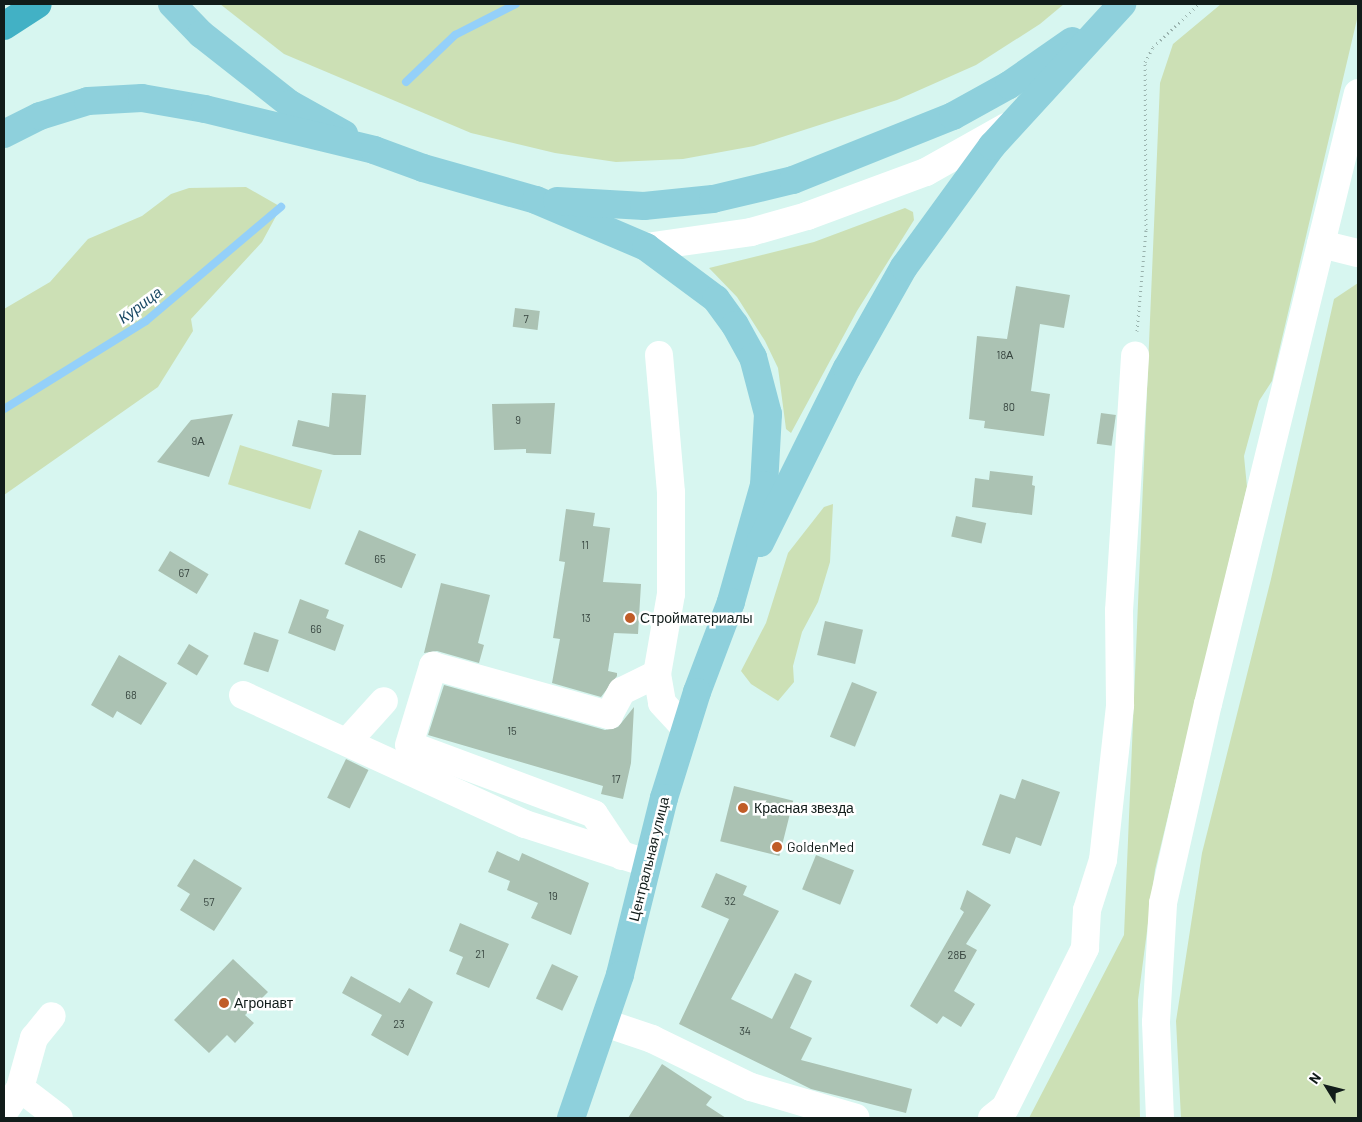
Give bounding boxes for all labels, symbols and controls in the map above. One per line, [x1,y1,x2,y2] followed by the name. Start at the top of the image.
[115,283,165,327] water label: Курица
[523,312,529,326] house number: 7
[997,348,1013,362] house number: 18А
[1003,400,1015,414] house number: 80
[515,413,521,427] house number: 9
[191,434,205,448] house number: 9А
[581,538,589,552] house number: 11
[374,552,386,566] house number: 65
[179,566,189,580] house number: 67
[640,610,753,626] place label: Стройматериалы
[581,611,591,625] house number: 13
[624,612,636,624] marker: Стройматериалы
[310,622,322,636] house number: 66
[125,688,137,702] house number: 68
[507,724,517,738] house number: 15
[611,772,621,786] house number: 17
[625,795,673,923] street label: Центральная улица
[754,800,854,816] place label: Красная звезда
[736,801,750,815] marker: Красная звезда
[787,839,854,855] place label: GoldenMed
[771,841,783,853] marker: GoldenMed
[548,889,558,903] house number: 19
[724,894,736,908] house number: 32
[204,895,214,909] house number: 57
[475,947,485,961] house number: 21
[948,948,966,962] house number: 28Б
[234,995,293,1011] place label: Агронавт
[218,997,230,1009] marker: Агронавт
[393,1017,405,1031] house number: 23
[739,1024,751,1038] house number: 34
[1302,1062,1352,1112] north arrow
[1305,1069,1324,1087] text: N

